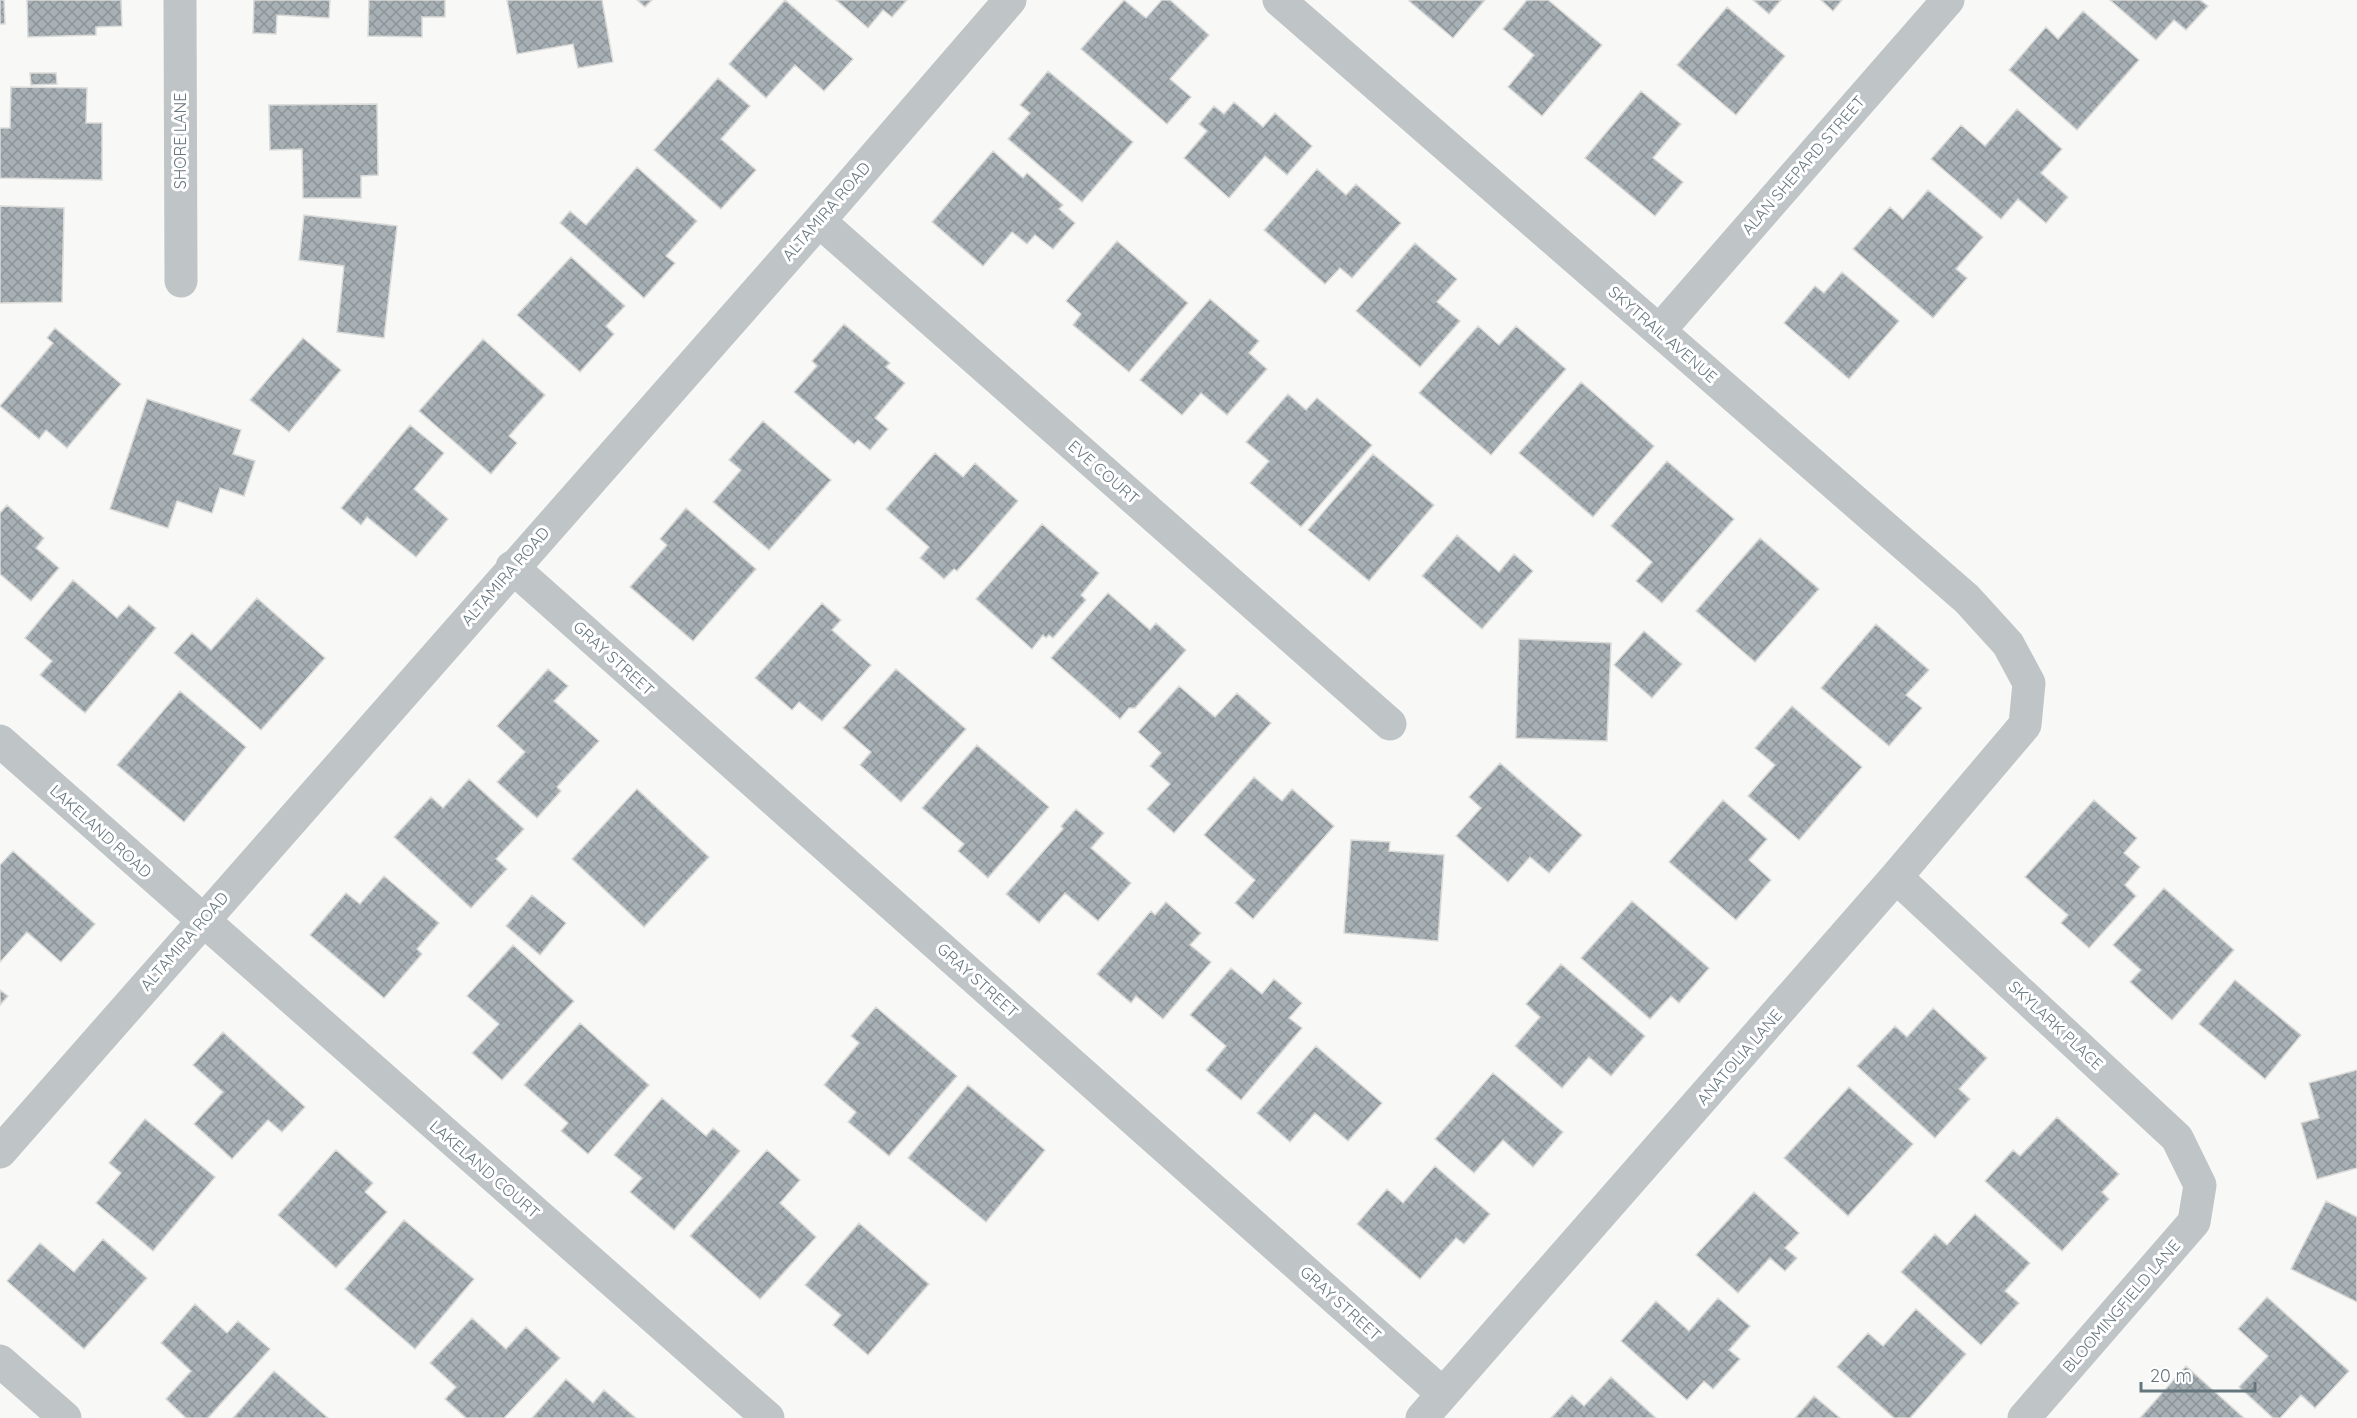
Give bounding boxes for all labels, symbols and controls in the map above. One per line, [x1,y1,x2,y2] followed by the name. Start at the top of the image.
[1737,91,1869,239] street label: ALAN SHEPARD STREET
[170,93,190,189] street label: SHORE LANE
[778,157,874,265] street label: ALTAMIRA ROAD
[1605,281,1721,387] street label: SKYTRAIL AVENUE
[1064,436,1144,508] street label: EVE COURT
[457,522,553,630] street label: ALTAMIRA ROAD
[569,616,659,700] street label: GRAY STREET
[46,780,156,882] street label: LAKELAND ROAD
[136,887,232,995] street label: ALTAMIRA ROAD
[933,938,1023,1022] street label: GRAY STREET
[2005,976,2107,1074] street label: SKYLARK PLACE
[1692,1005,1786,1109] street label: ANATOLIA LANE
[426,1116,544,1222] street label: LAKELAND COURT
[2058,1236,2184,1376] street label: BLOOMINGFIELD LANE
[1296,1261,1386,1345] street label: GRAY STREET
[2141,1355,2255,1393] scale bar
[2150,1364,2192,1387] text: 20 m

